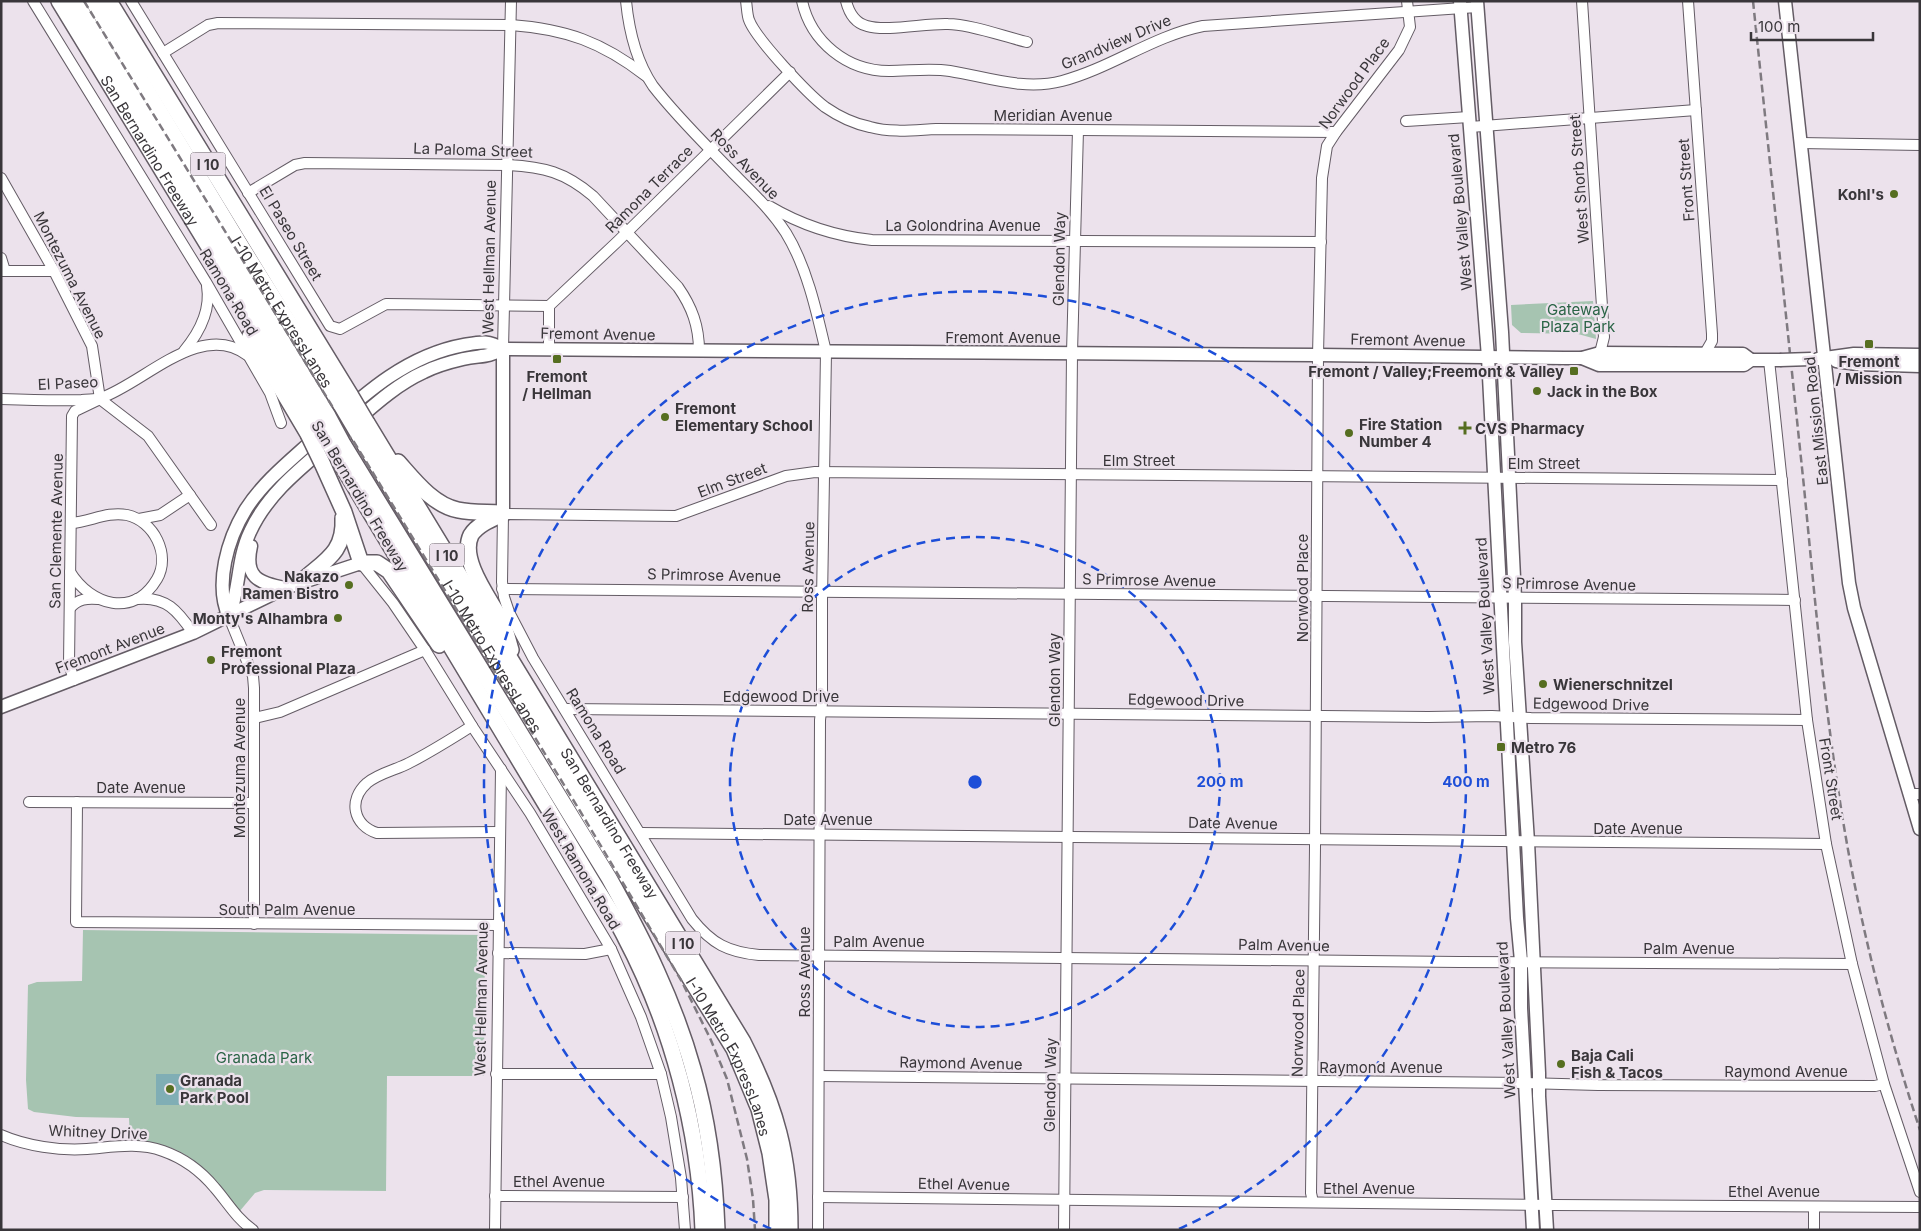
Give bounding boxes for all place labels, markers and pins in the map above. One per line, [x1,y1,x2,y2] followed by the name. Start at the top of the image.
[1838,185,1884,204] place label: Kohl's
[1888,188,1900,200] marker: Kohl's
[1863,338,1875,350] marker: Fremont / Mission
[1836,352,1902,388] place label: Fremont / Mission
[551,353,563,365] marker: Fremont / Hellman
[1308,362,1564,381] place label: Fremont / Valley;Freemont & Valley
[1568,365,1580,377] marker: Fremont / Valley;Freemont & Valley
[522,367,592,403] place label: Fremont / Hellman
[1547,382,1658,401] place label: Jack in the Box
[1531,385,1543,397] marker: Jack in the Box
[675,399,813,435] place label: Fremont Elementary School
[659,411,671,423] marker: Fremont Elementary School
[1359,415,1442,451] place label: Fire Station Number 4
[1475,419,1585,438] place label: CVS Pharmacy
[1459,422,1471,434] marker: CVS Pharmacy
[1343,427,1355,439] marker: Fire Station Number 4
[242,567,339,603] place label: Nakazo Ramen Bistro
[343,579,355,591] marker: Nakazo Ramen Bistro
[193,609,328,628] place label: Monty's Alhambra
[332,612,344,624] marker: Monty's Alhambra
[221,642,356,678] place label: Fremont Professional Plaza
[205,654,217,666] marker: Fremont Professional Plaza
[1553,675,1673,694] place label: Wienerschnitzel
[1537,678,1549,690] marker: Wienerschnitzel
[1511,738,1576,757] place label: Metro 76
[1495,741,1507,753] marker: Metro 76
[966,773,984,791] centre of rings
[1571,1046,1663,1082] place label: Baja Cali Fish & Tacos
[1555,1058,1567,1070] marker: Baja Cali Fish & Tacos
[180,1071,249,1107] place label: Granada Park Pool
[164,1083,176,1095] marker: Granada Park Pool

